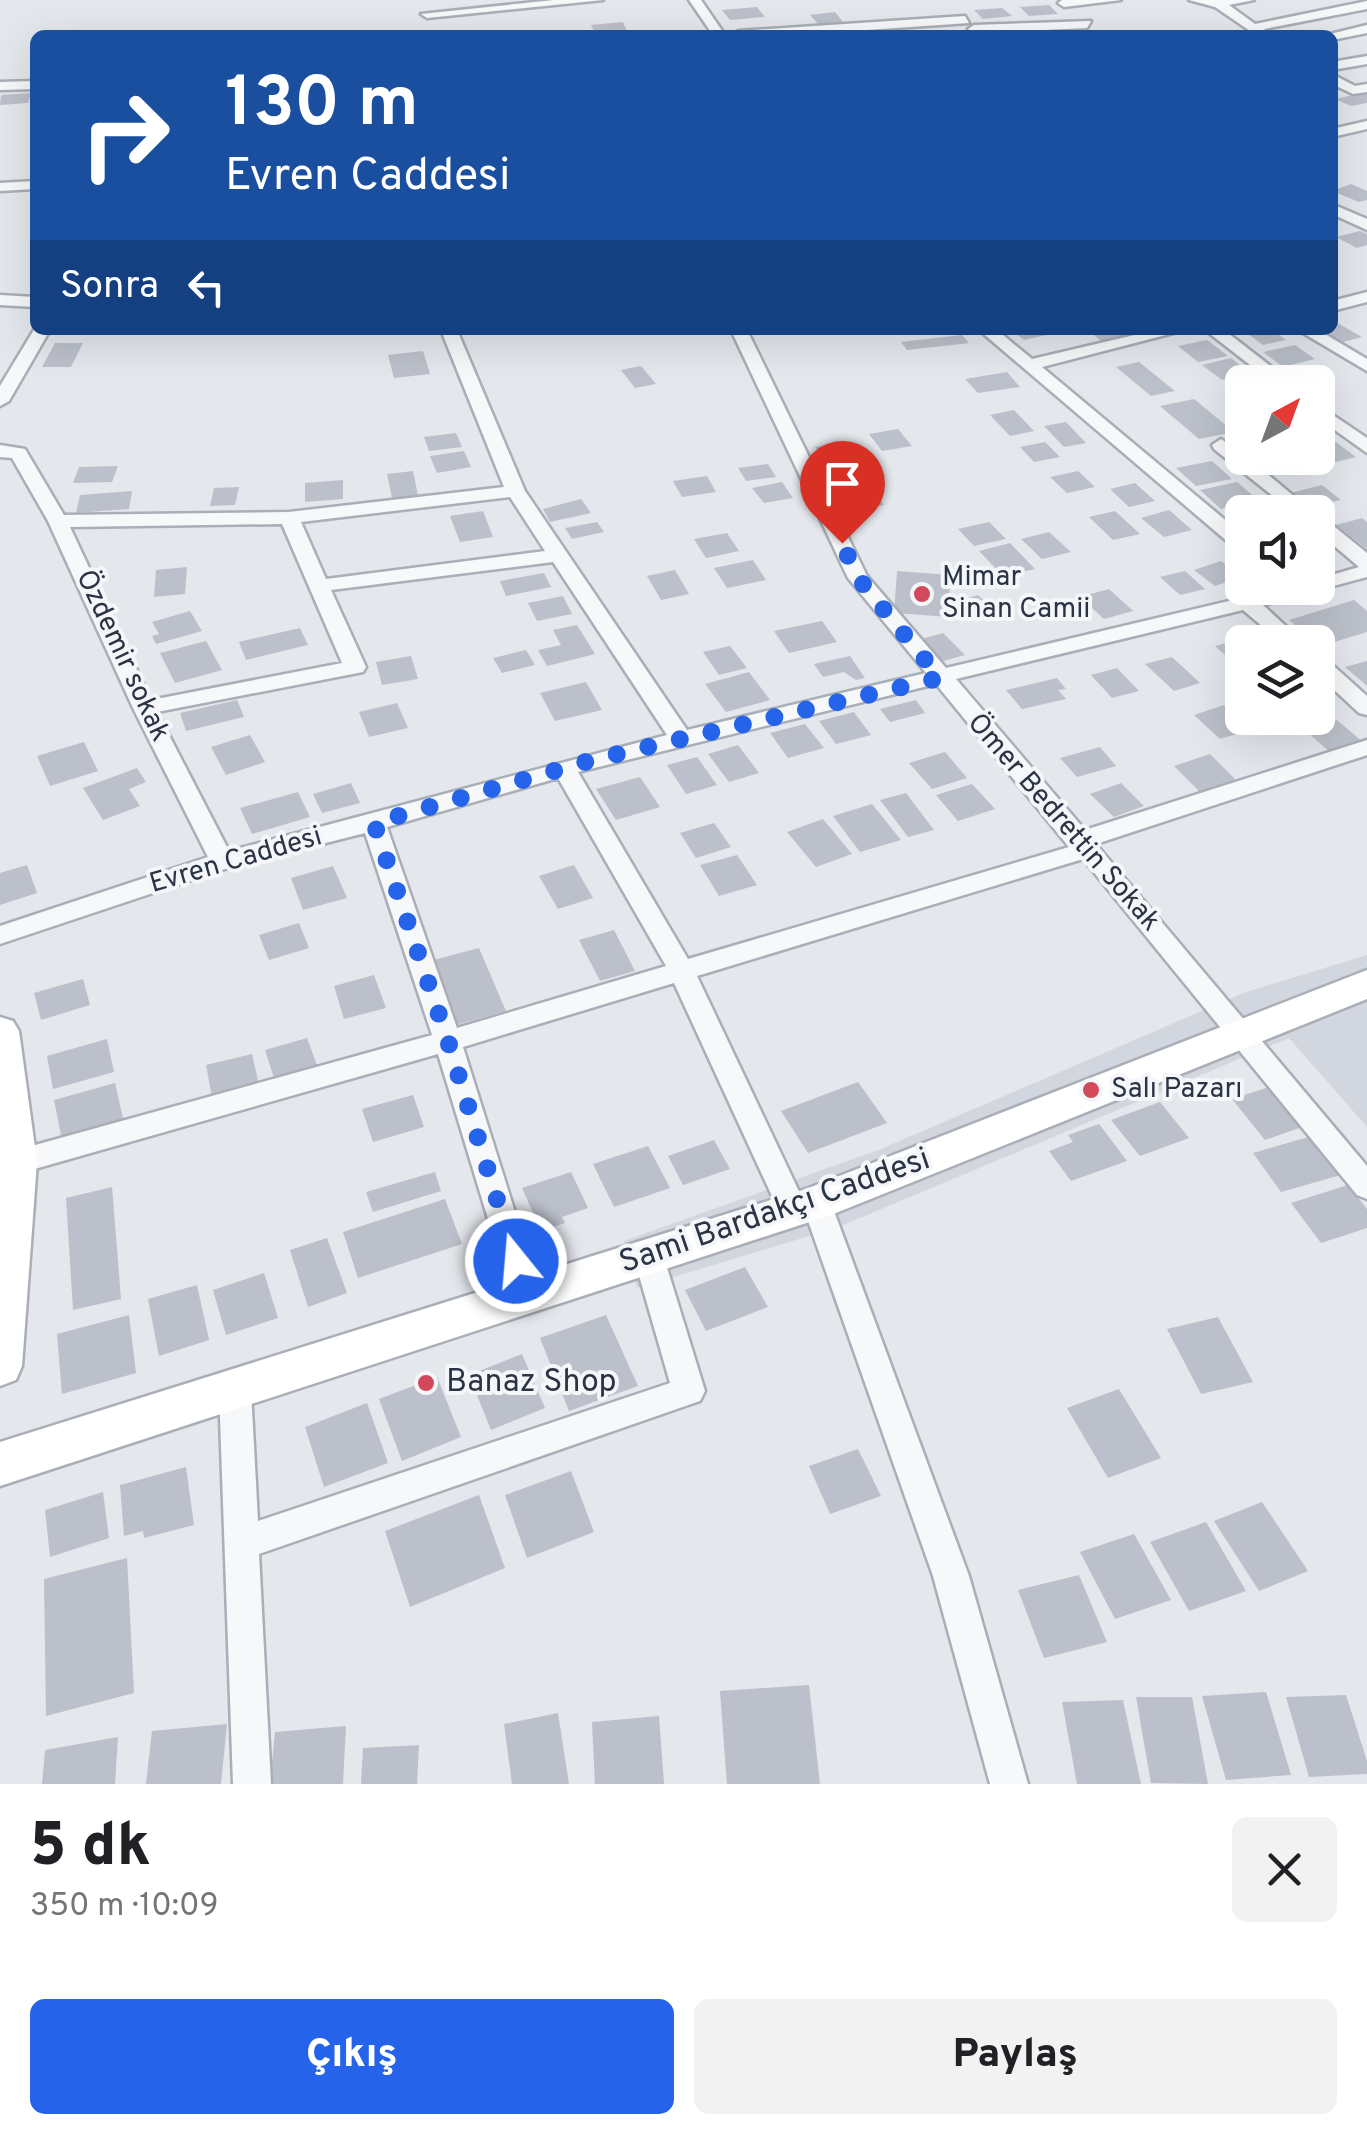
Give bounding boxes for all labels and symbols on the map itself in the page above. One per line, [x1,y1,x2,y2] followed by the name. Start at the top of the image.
[1225,365,1335,475] north arrow
[800,441,885,544] pin
[942,560,1090,628] place label: Mimar Sinan Camii
[67,564,179,748] street label: Özdemir sokak
[911,583,933,605] marker: Mimar Sinan Camii
[958,705,1169,940] street label: Ömer Bedrettin Sokak
[146,819,326,903] street label: Evren Caddesi
[1111,1072,1242,1108] place label: Salı Pazarı
[1080,1079,1102,1101] marker: Salı Pazarı
[614,1140,936,1284] street label: Sami Bardakçı Caddesi
[464,1209,568,1313] position arrow
[446,1363,617,1403] place label: Banaz Shop
[415,1372,437,1394] marker: Banaz Shop

